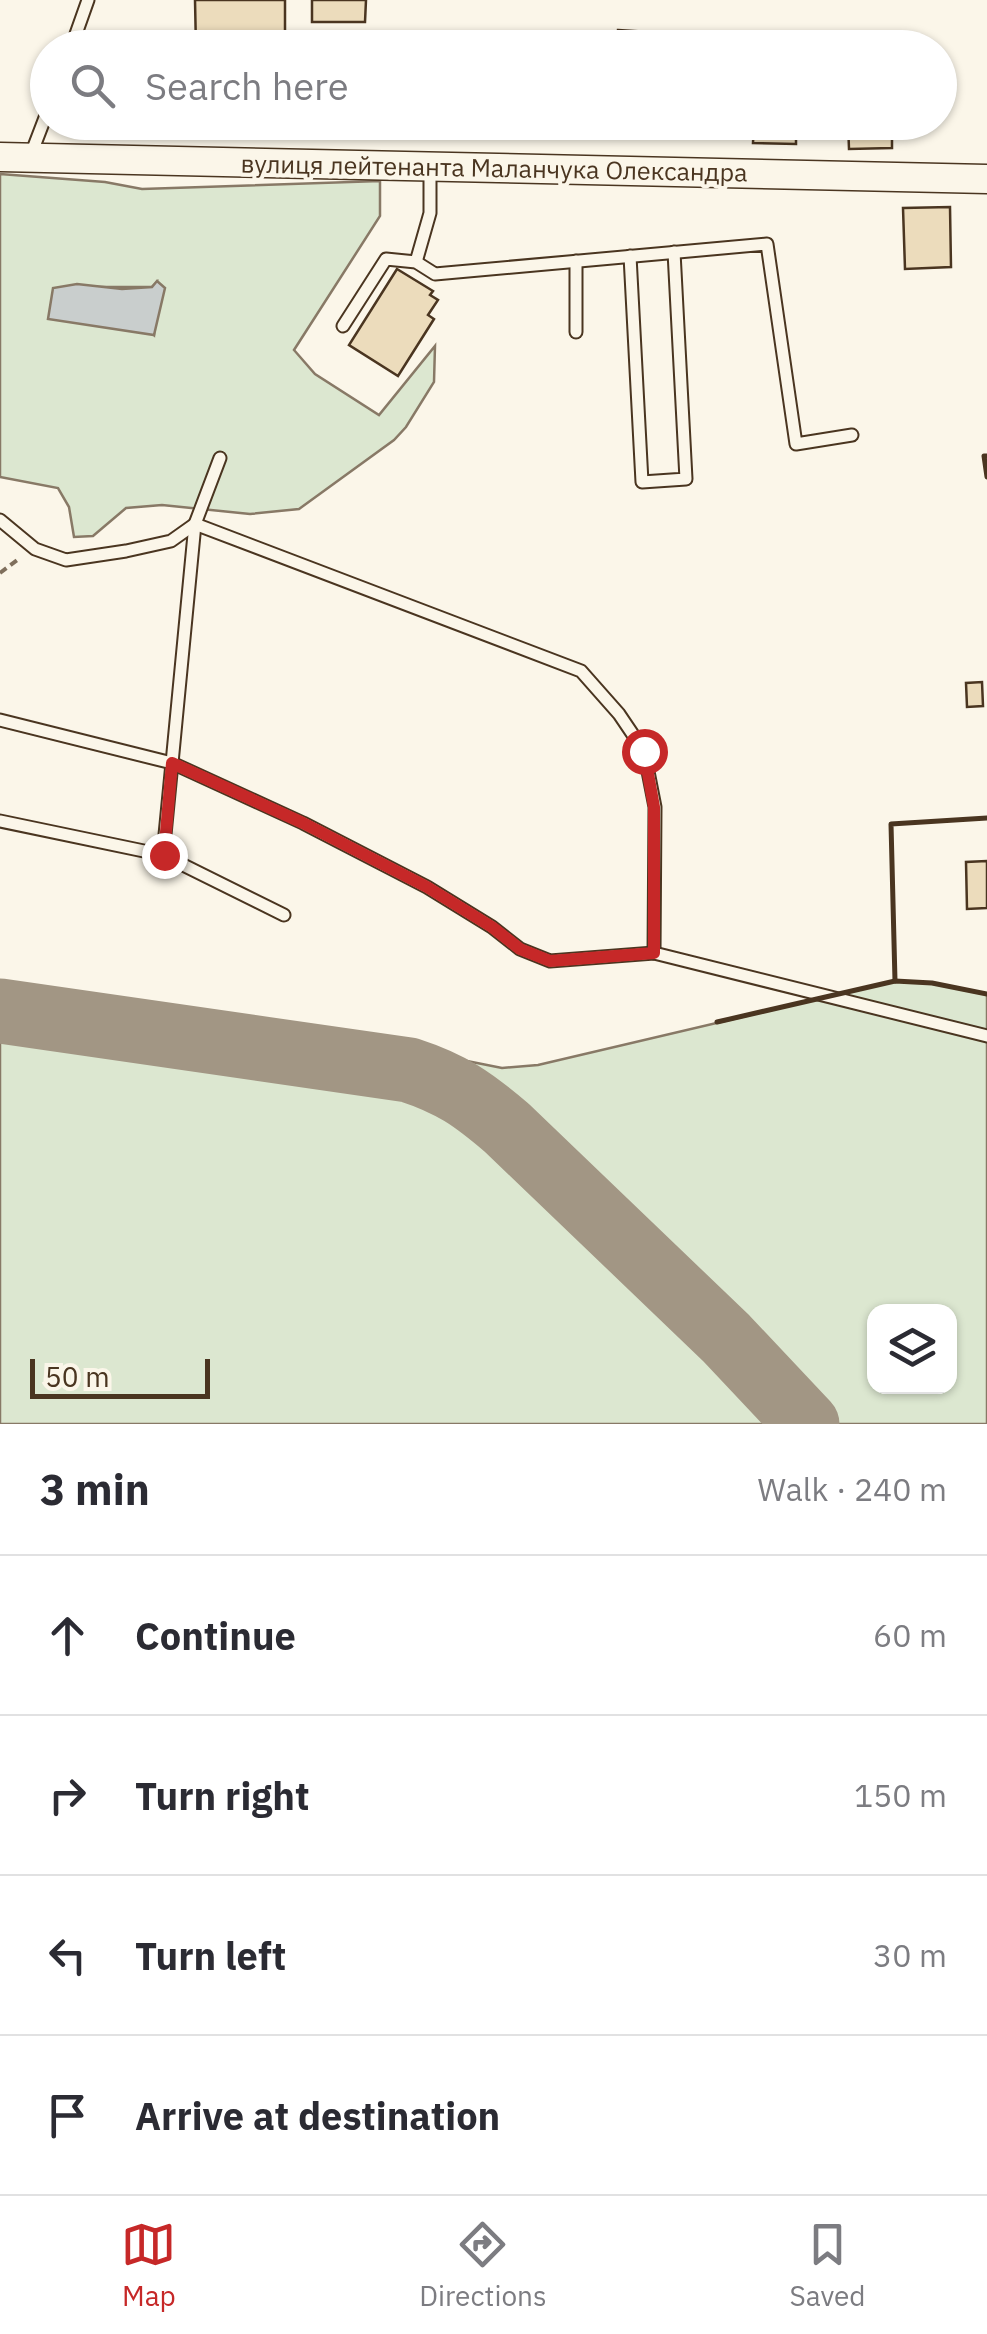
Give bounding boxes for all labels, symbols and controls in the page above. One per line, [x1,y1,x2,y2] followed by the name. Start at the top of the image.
[30,30,957,140] search box
[65,58,120,113] icon: search
[145,61,349,110] text: Search here
[240,147,748,188] street label: вулиця лейтенанта Маланчука Олександра
[622,729,668,775] route start
[142,833,188,879] route end
[867,1304,957,1394] map controls
[867,1304,957,1394] button: layers
[30,1354,210,1398] scale bar
[45,1358,110,1395] text: 50 m
[40,1462,150,1517] text: 3 min
[758,1468,947,1510] text: Walk · 240 m
[40,1608,95,1663] icon: ahead
[135,1611,296,1660] text: Continue
[873,1614,947,1656] text: 60 m
[40,1768,95,1823] icon: right
[135,1771,310,1820] text: Turn right
[854,1774,947,1816] text: 150 m
[40,1928,95,1983] icon: left
[135,1931,286,1980] text: Turn left
[873,1934,947,1976] text: 30 m
[40,2088,95,2143] icon: arrive
[135,2091,500,2140] text: Arrive at destination
[121,2217,176,2314] tab: Map
[419,2217,547,2314] tab: Directions
[789,2217,866,2314] tab: Saved

